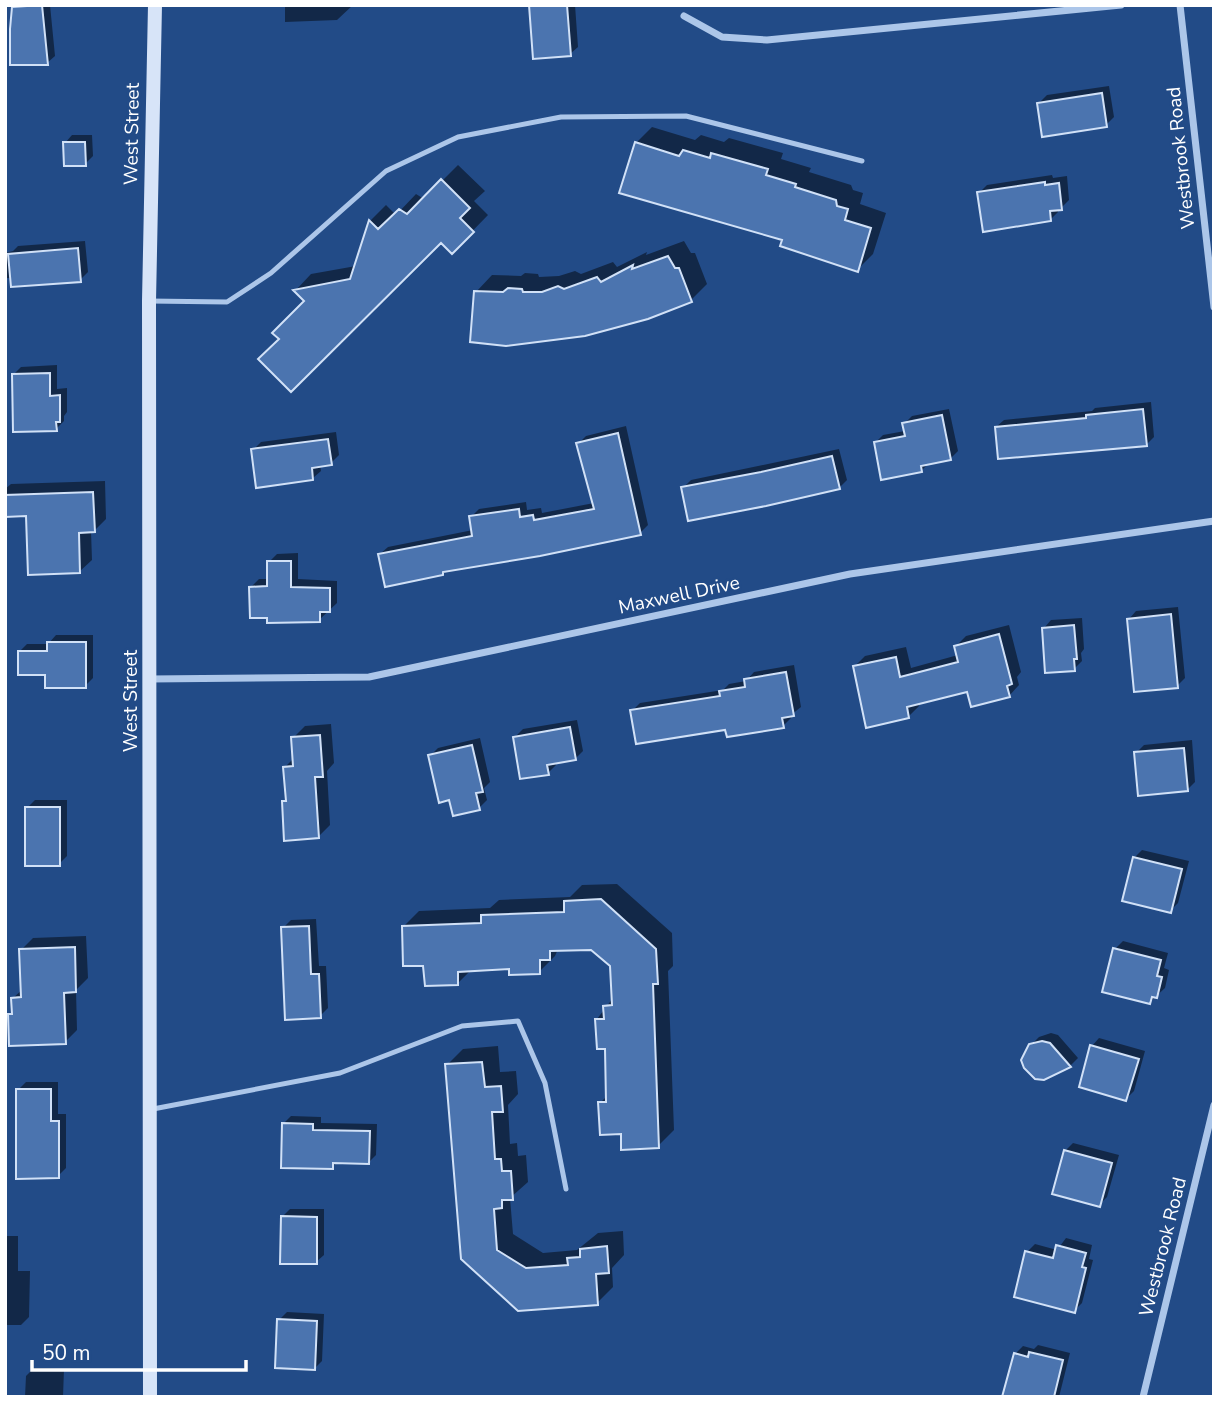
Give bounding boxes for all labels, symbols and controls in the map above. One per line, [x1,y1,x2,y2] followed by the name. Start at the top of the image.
[118,82,146,185] street label: West Street
[1161,85,1201,231] street label: Westbrook Road
[616,569,742,621] street label: Maxwell Drive
[118,649,144,752] street label: West Street
[1133,1174,1193,1320] street label: Westbrook Road
[32,1328,245,1372] scale bar
[42,1339,91,1367] text: 50 m

